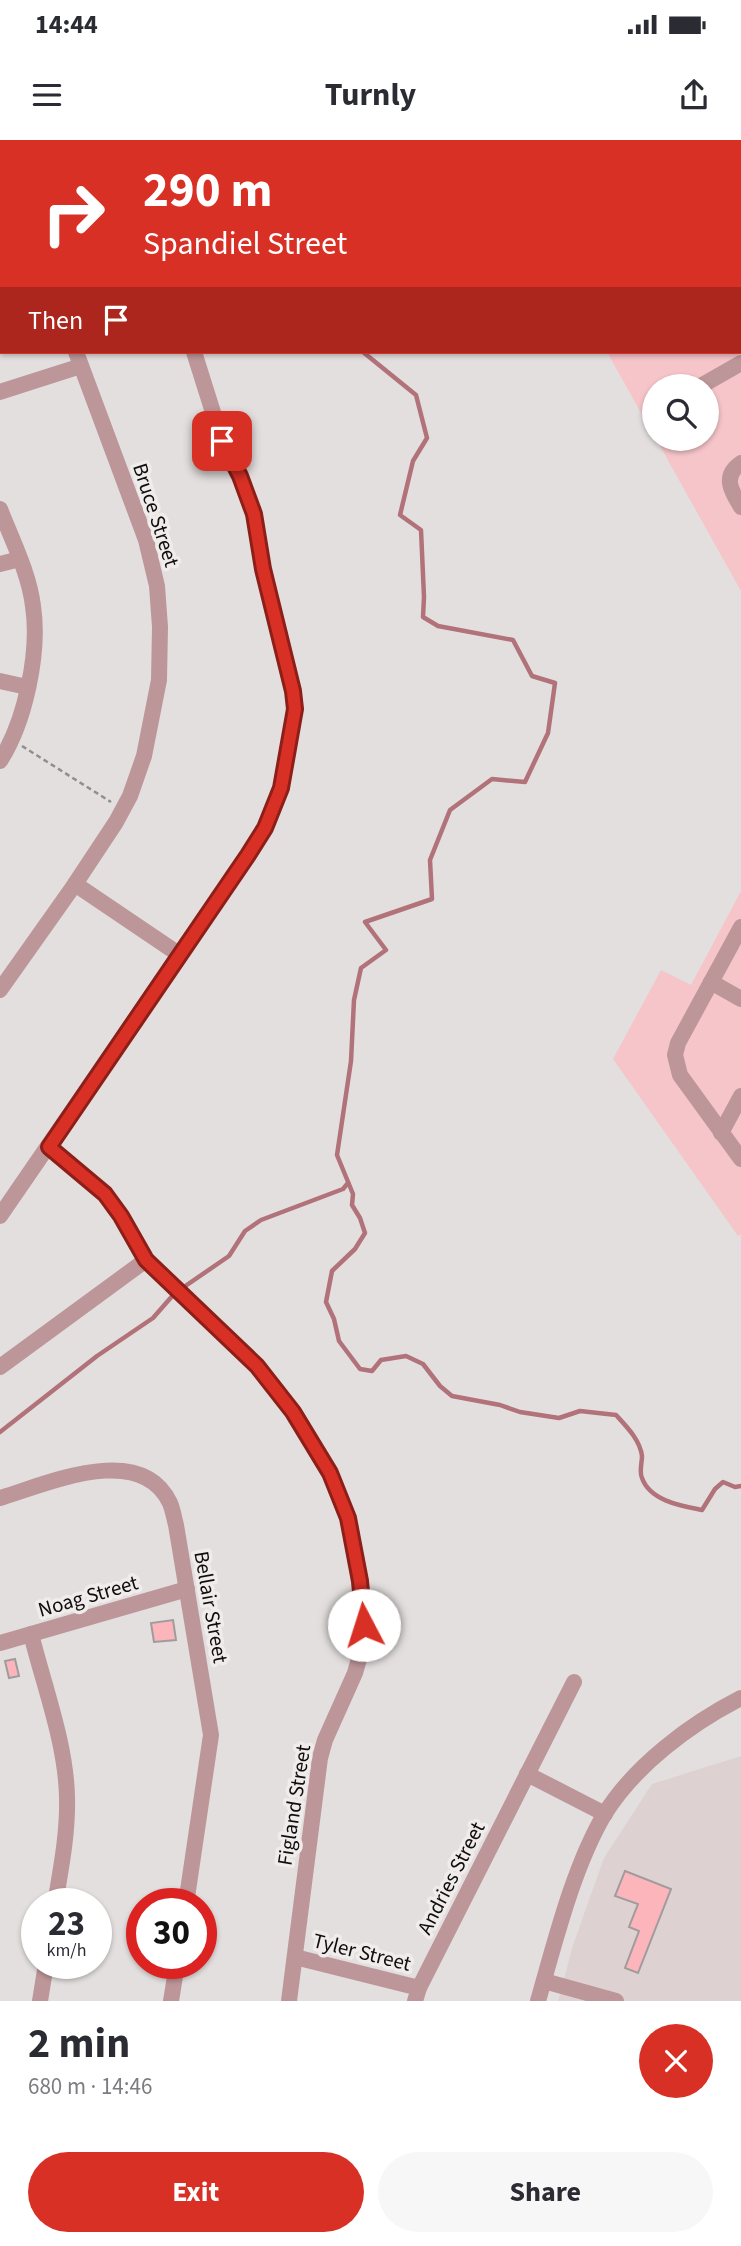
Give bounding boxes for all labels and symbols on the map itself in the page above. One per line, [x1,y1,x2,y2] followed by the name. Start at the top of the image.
[192,411,252,471] pin
[125,459,187,571] street label: Bruce Street
[186,1549,236,1665] street label: Bellair Street
[35,1567,141,1625] street label: Noag Street
[327,1588,401,1662] position arrow
[270,1742,318,1868] street label: Figland Street
[410,1816,492,1940] street label: Andries Street
[126,1888,217,1979] speed limit sign: 30
[310,1925,414,1979] street label: Tyler Street

